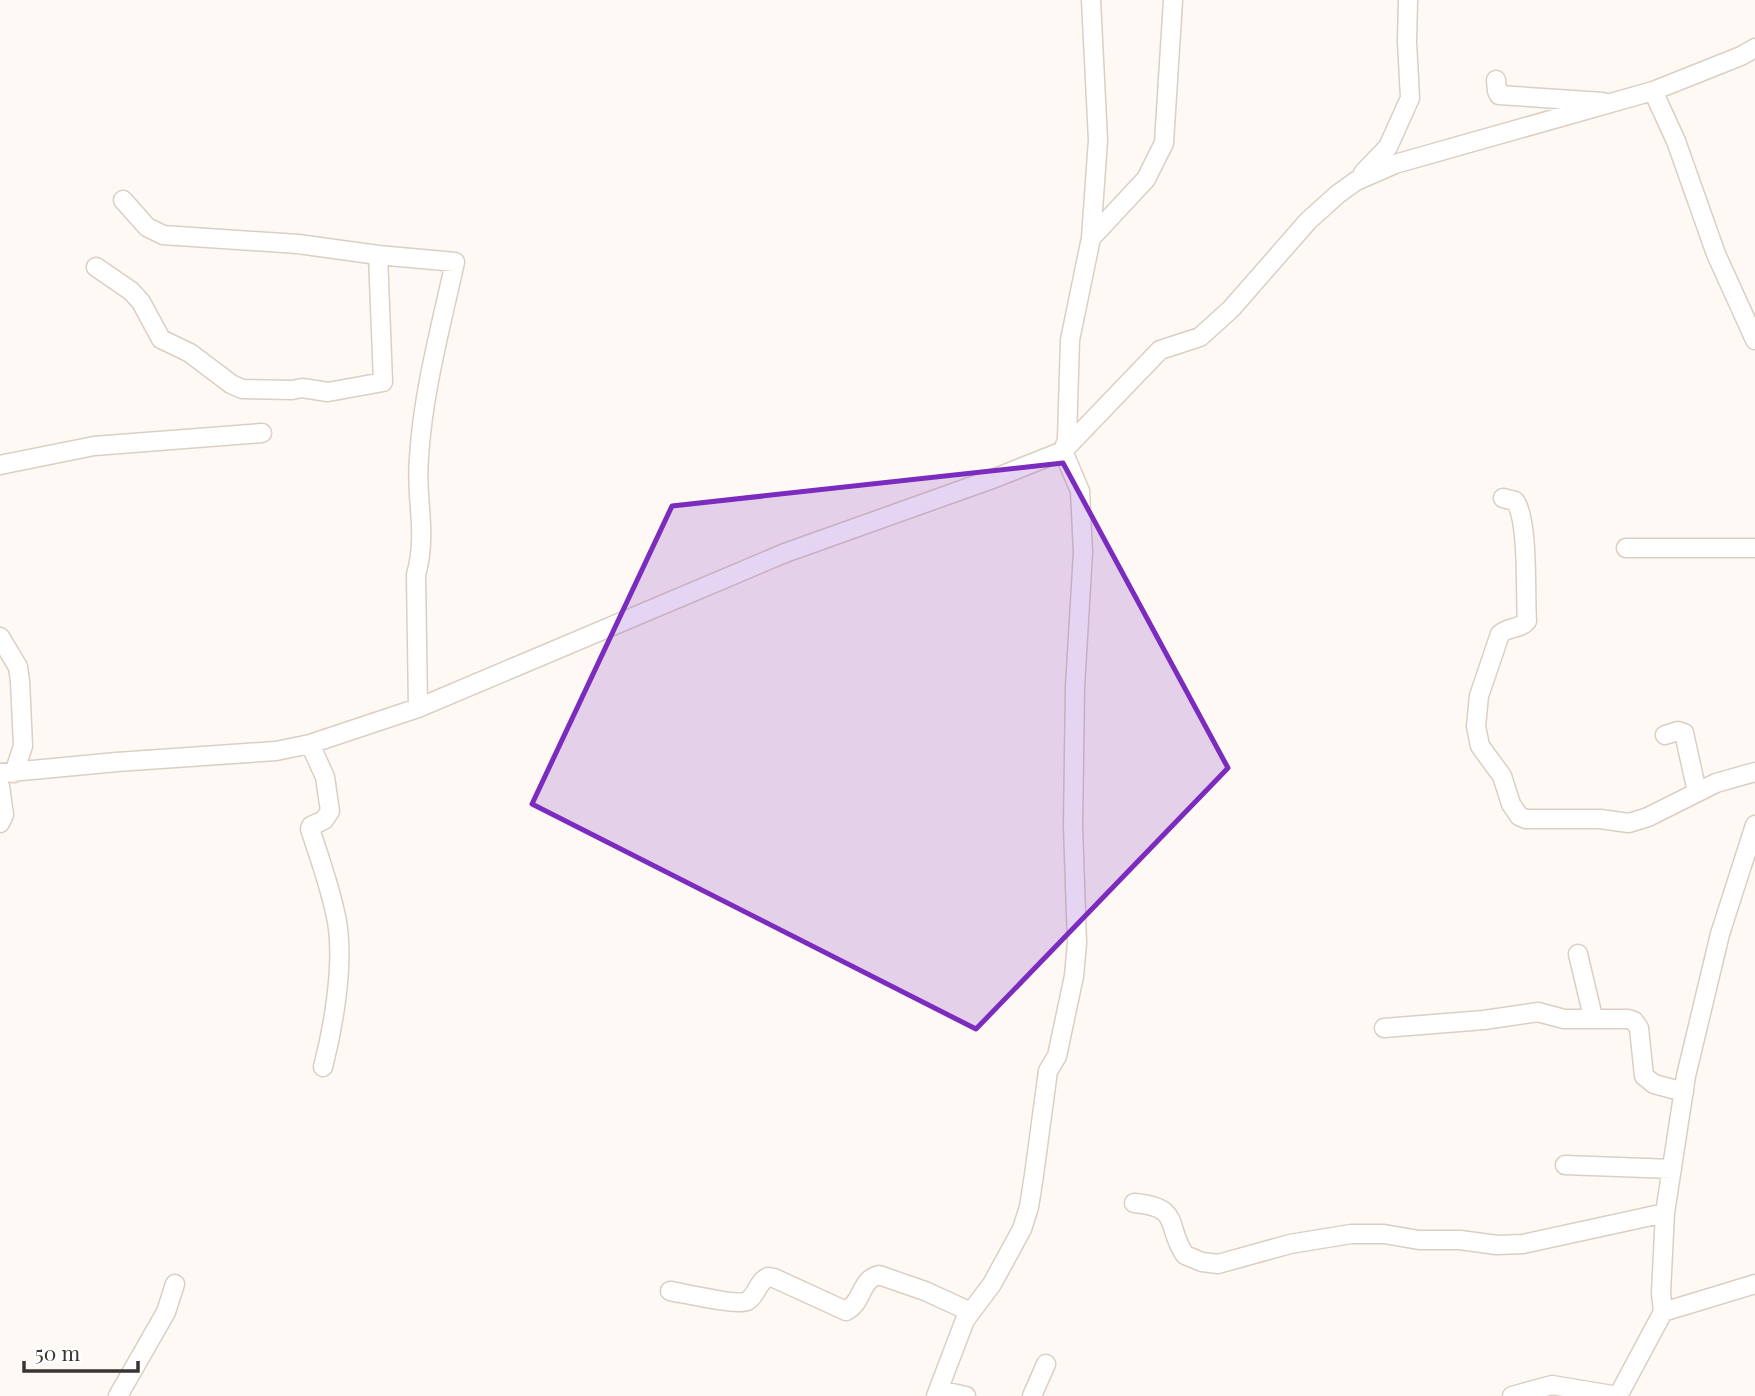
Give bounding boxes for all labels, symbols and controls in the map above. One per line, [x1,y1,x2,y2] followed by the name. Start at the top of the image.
[24,1330,138,1374] scale bar
[35,1338,81,1366] text: 50 m

